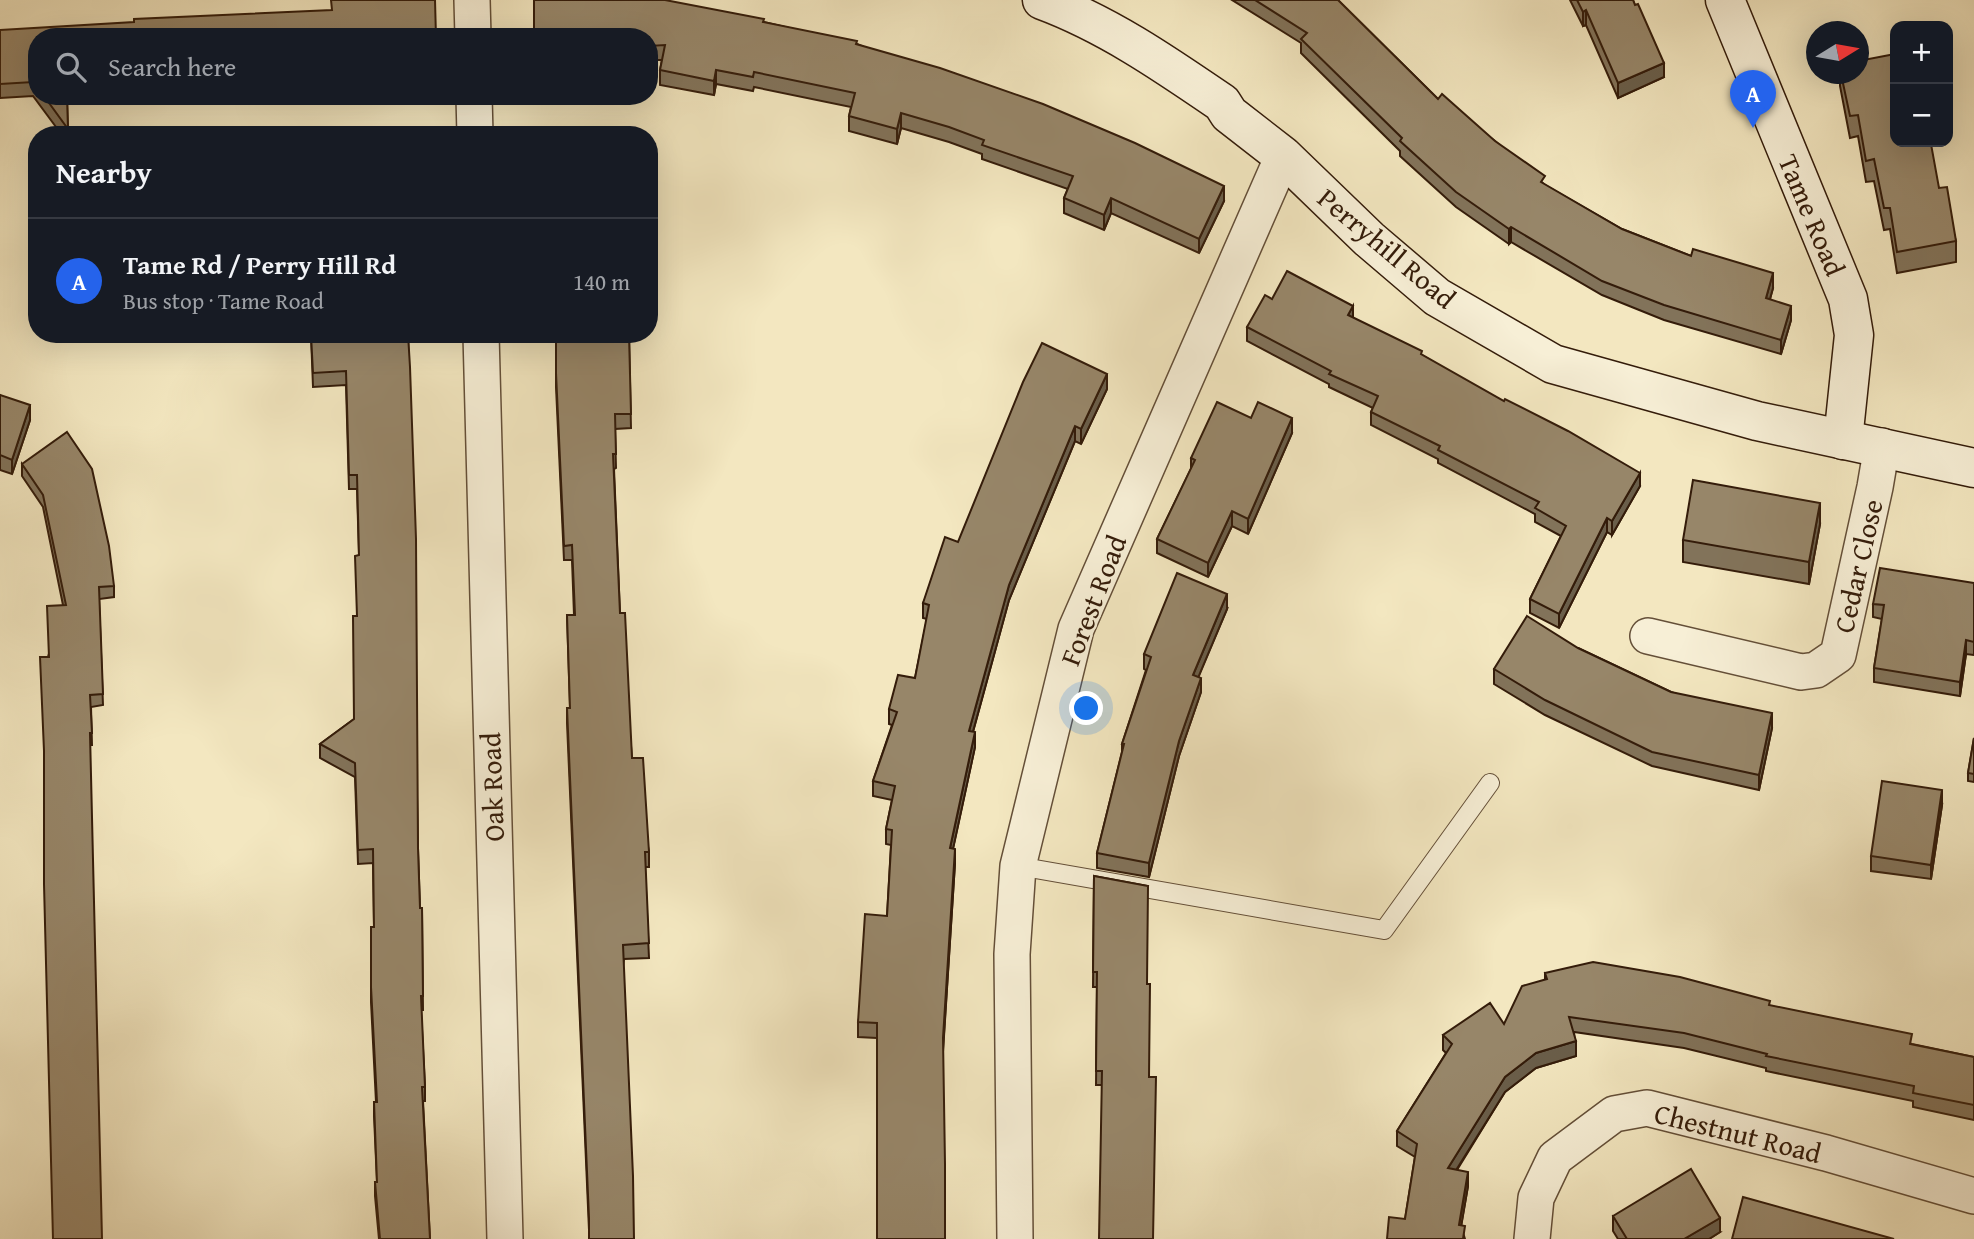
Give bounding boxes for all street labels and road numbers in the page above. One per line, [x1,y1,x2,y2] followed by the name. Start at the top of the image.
[1768,148,1856,282] street label: Tame Road
[1309,178,1465,318] street label: Perryhill Road
[1822,495,1893,637] street label: Cedar Close
[1049,529,1136,671] street label: Forest Road
[469,732,514,842] street label: Oak Road
[1650,1092,1826,1173] street label: Chestnut Road

